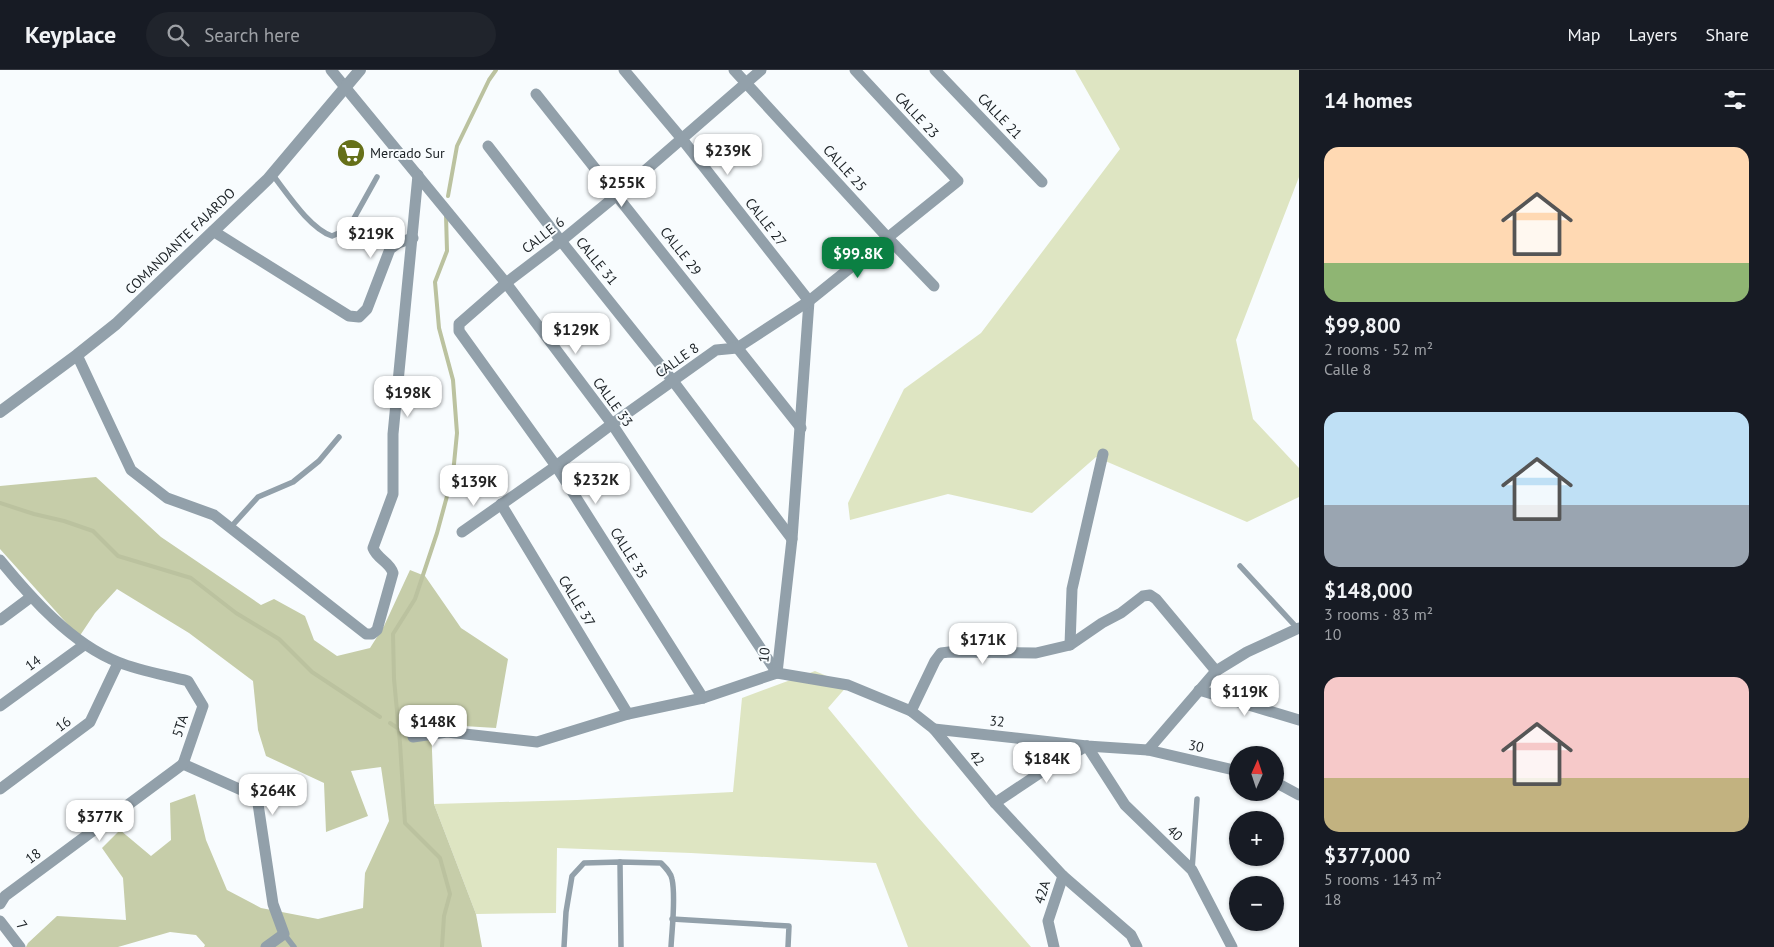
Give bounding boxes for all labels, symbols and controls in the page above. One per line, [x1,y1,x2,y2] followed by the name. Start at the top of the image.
[146,12,496,57] search box
[25,19,116,50] text: Keyplace
[164,21,192,49] icon: search
[204,23,300,47] text: Search here
[1568,23,1600,46] text: Map
[1628,23,1677,46] text: Layers
[1705,23,1749,46] text: Share
[1721,86,1749,114] icon: filters
[1324,87,1412,114] text: 14 homes
[891,88,943,142] street label: CALLE 23
[974,89,1026,143] street label: CALLE 21
[693,134,763,176] pin: $239K
[336,138,366,168] supermarket icon: Mercado Sur
[705,140,751,160] text: $239K
[819,141,871,195] street label: CALLE 25
[370,144,445,162] place label: Mercado Sur
[587,166,657,208] pin: $255K
[599,172,645,192] text: $255K
[1492,179,1582,269] icon: home
[121,184,239,298] street label: COMANDANTE FAJARDO
[741,194,791,250] street label: CALLE 27
[518,213,568,257] street label: CALLE 6
[336,216,406,259] pin: $219K
[348,223,394,243] text: $219K
[656,223,706,279] street label: CALLE 29
[572,233,622,289] street label: CALLE 31
[817,236,899,279] pin: $99.8K
[833,243,883,263] text: $99.8K
[541,312,611,355] pin: $129K
[1324,312,1401,339] text: $99,800
[553,319,599,339] text: $129K
[652,339,702,381] street label: CALLE 8
[1324,339,1433,359] text: 2 rooms · 52 m²
[1324,359,1371,379] text: Calle 8
[589,374,637,430] street label: CALLE 33
[373,376,443,418] pin: $198K
[385,382,431,402] text: $198K
[1492,444,1582,534] icon: home
[561,462,631,505] pin: $232K
[439,464,509,507] pin: $139K
[573,469,619,489] text: $232K
[451,471,497,491] text: $139K
[606,524,652,582] street label: CALLE 35
[555,572,599,630] street label: CALLE 37
[1324,577,1413,604] text: $148,000
[1324,604,1433,624] text: 3 rooms · 83 m²
[948,622,1018,665] pin: $171K
[1324,624,1341,644] text: 10
[960,629,1006,649] text: $171K
[754,646,774,664] street label: 10
[22,651,45,675] street label: 14
[1210,674,1280,717] pin: $119K
[1222,681,1268,701] text: $119K
[398,704,468,747] pin: $148K
[1492,709,1582,799] icon: home
[410,711,456,731] text: $148K
[988,711,1006,731] street label: 32
[51,712,75,736] street label: 16
[168,712,192,740] street label: 5TA
[1187,736,1206,757] street label: 30
[1012,742,1082,784] pin: $184K
[965,746,989,770] street label: 42
[1229,746,1284,801] north arrow
[1229,746,1284,931] map controls
[1024,748,1070,768] text: $184K
[238,774,308,816] pin: $264K
[250,780,296,800] text: $264K
[65,800,135,842] pin: $377K
[77,806,123,826] text: $377K
[1229,811,1284,866] button: +
[1163,821,1187,845] street label: 40
[1324,842,1410,869] text: $377,000
[21,844,45,868] street label: 18
[1324,869,1442,889] text: 5 rooms · 143 m²
[1229,876,1284,931] button: −
[1030,877,1054,906] street label: 42A
[1324,889,1341,909] text: 18
[13,917,31,933] street label: 7

